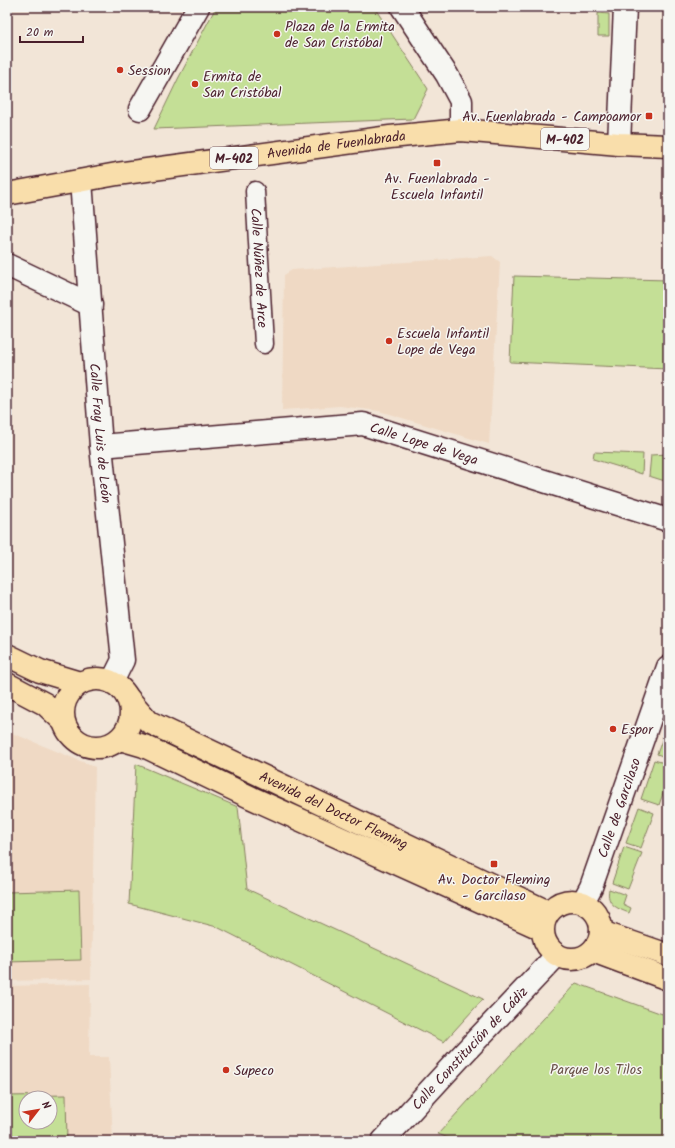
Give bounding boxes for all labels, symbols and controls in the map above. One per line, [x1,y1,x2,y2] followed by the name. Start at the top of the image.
[285,16,395,54] place label: Plaza de la Ermita de San Cristóbal
[20,18,83,44] scale bar
[26,23,54,42] text: 20 m
[272,29,282,39] marker: Plaza de la Ermita de San Cristóbal
[128,60,171,82] place label: Session
[115,65,125,75] marker: Session
[203,66,282,104] place label: Ermita de San Cristóbal
[190,79,200,89] marker: Ermita de San Cristóbal
[462,106,642,128] place label: Av. Fuenlabrada - Campoamor
[644,111,654,121] marker: Av. Fuenlabrada - Campoamor
[266,126,407,166] street label: Avenida de Fuenlabrada
[541,128,589,150] road number: M-402
[210,147,258,169] road number: M-402
[432,158,442,168] marker: Av. Fuenlabrada - Escuela Infantil
[384,168,490,206] place label: Av. Fuenlabrada - Escuela Infantil
[244,207,273,329] street label: Calle Núñez de Arce
[397,323,490,361] place label: Escuela Infantil Lope de Vega
[384,336,394,346] marker: Escuela Infantil Lope de Vega
[83,362,117,504] street label: Calle Fray Luis de León
[367,417,481,472] street label: Calle Lope de Vega
[621,719,654,741] place label: Espor
[608,724,618,734] marker: Espor
[592,755,647,861] street label: Calle de Garcilaso
[255,766,411,856] street label: Avenida del Doctor Fleming
[489,859,499,869] marker: Av. Doctor Fleming - Garcilaso
[438,869,550,907] place label: Av. Doctor Fleming - Garcilaso
[407,982,534,1115] street label: Calle Constitución de Cádiz
[550,1059,642,1081] park label: Parque los Tilos
[234,1060,274,1082] place label: Supeco
[221,1065,231,1075] marker: Supeco
[18,1090,58,1130] north arrow
[36,1098,55,1113] text: N

